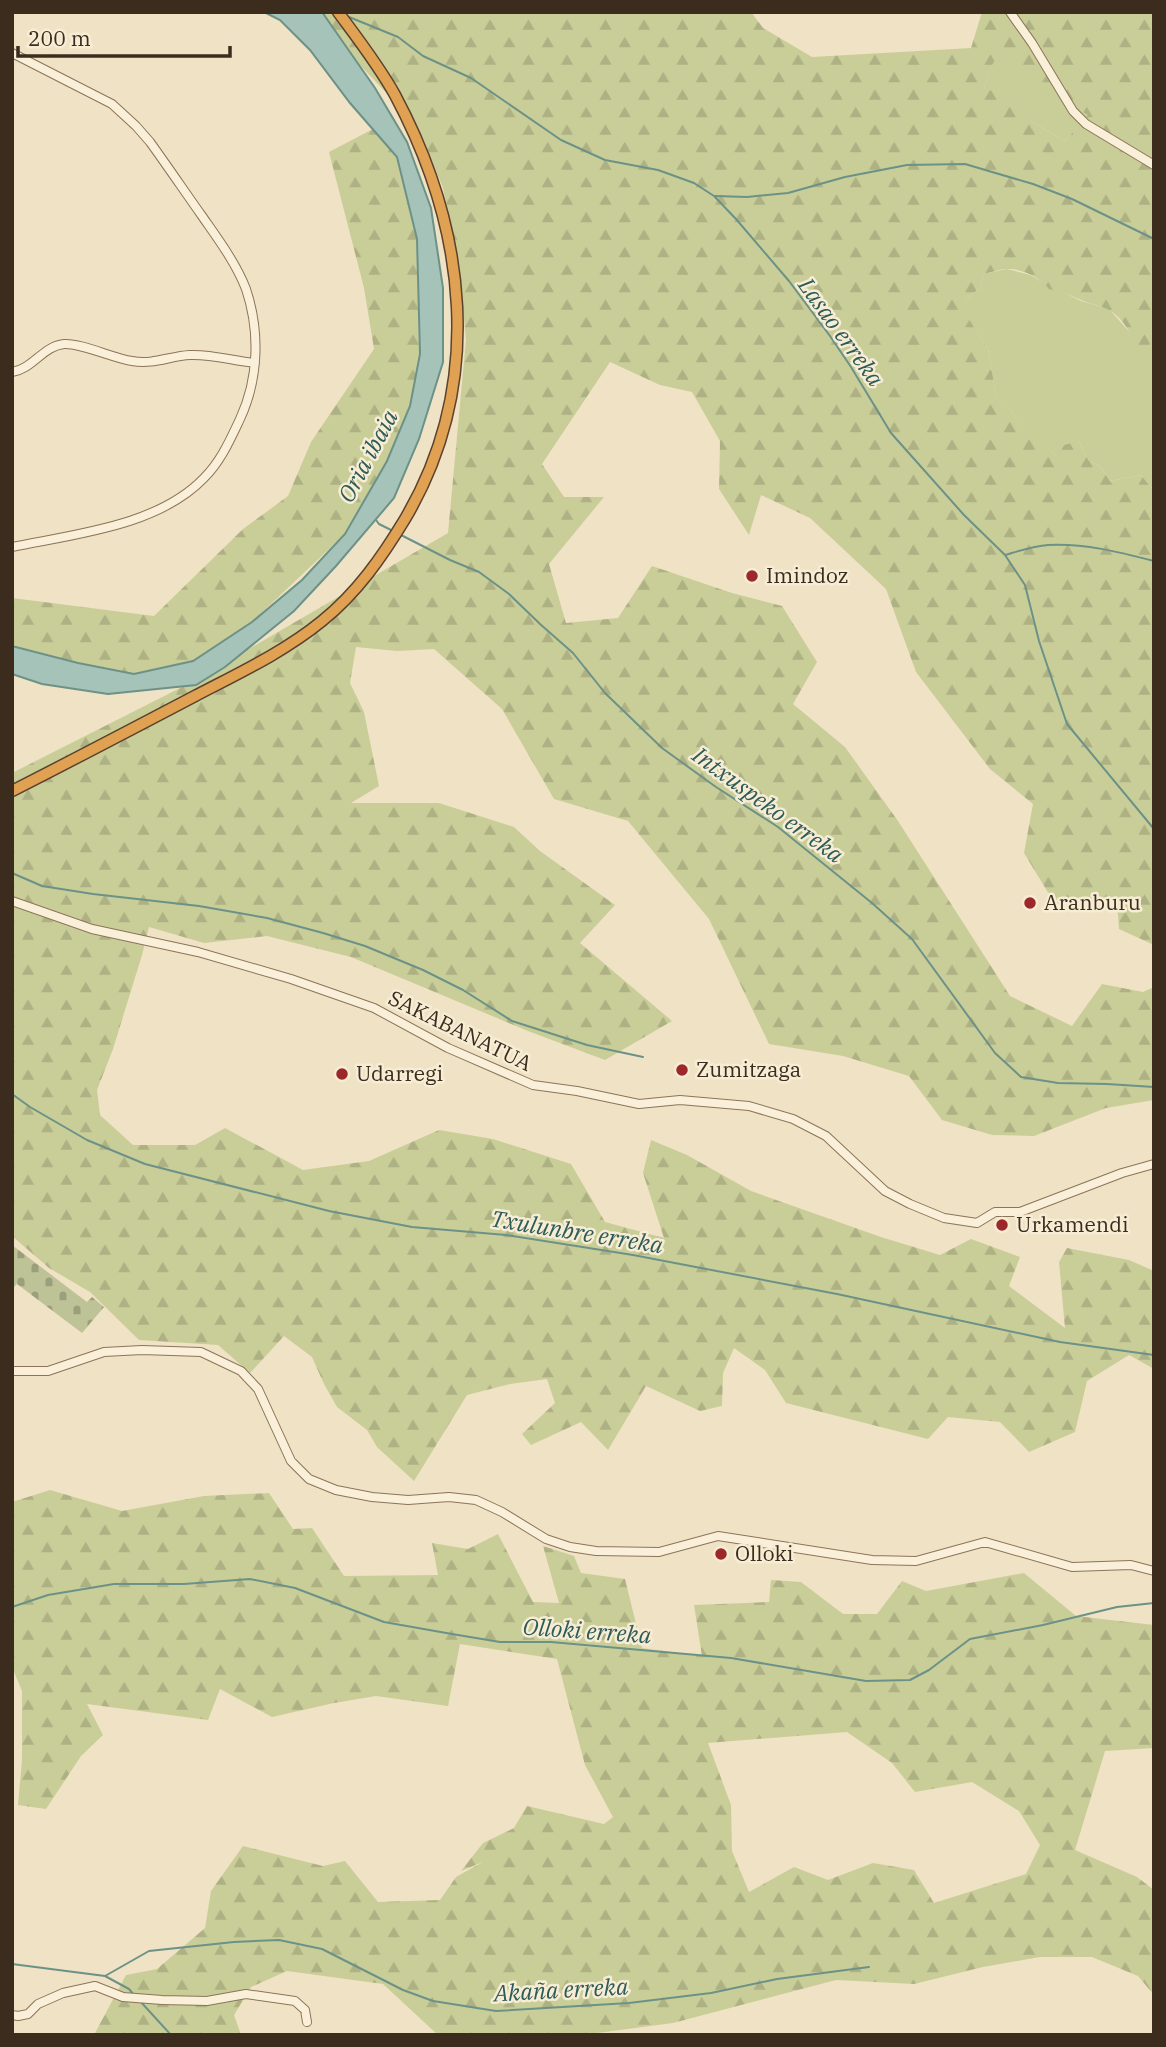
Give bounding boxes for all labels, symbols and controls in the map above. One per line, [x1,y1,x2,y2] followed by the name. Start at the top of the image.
[18,14,229,58] scale bar
[28,24,91,52] text: 200 m
[792,270,892,392] water label: Lasao erreka
[330,404,404,507] water label: Oria ibaia
[766,561,848,589] place label: Imindoz
[744,568,760,584] marker: Imindoz
[687,739,850,869] water label: Intxuspeko erreka
[1044,888,1141,916] place label: Aranburu
[1022,895,1038,911] marker: Aranburu
[384,983,537,1077] street label: SAKABANATUA
[696,1055,801,1083] place label: Zumitzaga
[356,1059,443,1087] place label: Udarregi
[674,1062,690,1078] marker: Zumitzaga
[334,1066,350,1082] marker: Udarregi
[489,1203,666,1259] water label: Txulunbre erreka
[1016,1210,1129,1238] place label: Urkamendi
[994,1217,1010,1233] marker: Urkamendi
[735,1539,793,1567] place label: Olloki
[713,1546,729,1562] marker: Olloki
[522,1611,653,1649] water label: Olloki erreka
[491,1970,629,2008] water label: Akaña erreka

